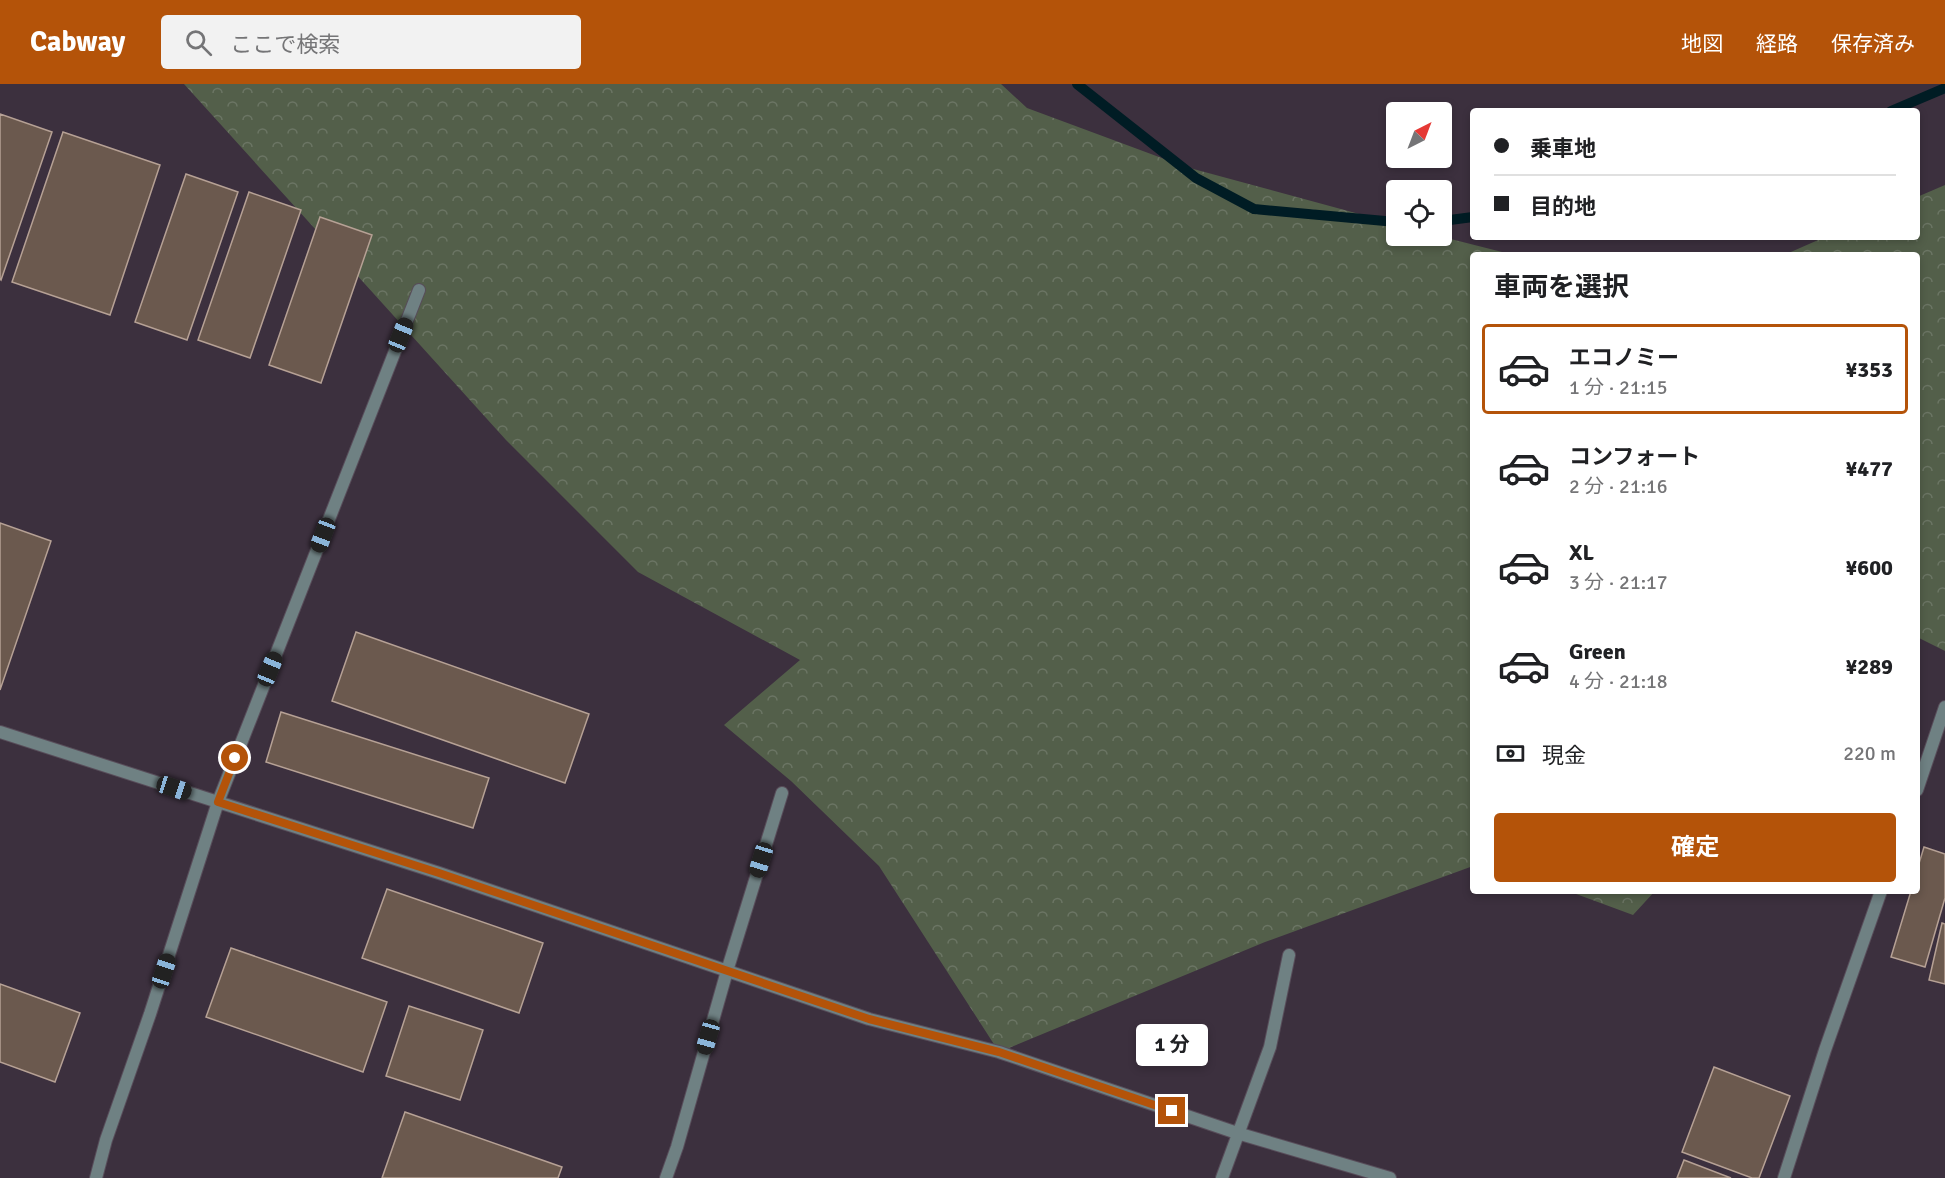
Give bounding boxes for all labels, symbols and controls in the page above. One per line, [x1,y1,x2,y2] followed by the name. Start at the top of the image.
[161,15,581,69] search box
[30,25,125,59] text: Cabway
[182,26,215,59] icon: search
[230,31,340,58] text: ここで検索
[1681,31,1723,57] text: 地図
[1756,31,1798,57] text: 経路
[1831,31,1915,57] text: 保存済み
[1386,102,1452,168] north arrow
[1386,102,1452,246] map controls
[1530,135,1596,162] text: 乗車地
[1386,180,1452,246] button: locate
[1530,193,1596,220] text: 目的地
[1494,271,1629,304] text: 車両を選択
[386,315,416,355] car
[1497,342,1551,396] icon: car
[1569,344,1679,371] text: エコノミー
[1845,356,1893,383] text: ¥353
[1569,375,1668,400] text: 1 分 · 21:15
[1497,441,1551,495] icon: car
[1569,443,1700,470] text: コンフォート
[1845,455,1893,482] text: ¥477
[1569,474,1668,499] text: 2 分 · 21:16
[308,515,338,555] car
[1569,539,1594,566] text: XL
[1497,540,1551,594] icon: car
[1845,554,1893,581] text: ¥600
[1569,570,1668,595] text: 3 分 · 21:17
[1569,638,1626,665] text: Green
[1497,639,1551,693] icon: car
[255,649,285,689] car
[1845,653,1893,680] text: ¥289
[1569,669,1668,694] text: 4 分 · 21:18
[1494,737,1527,770] icon: cash
[1843,741,1896,766] text: 220 m
[1542,742,1586,769] text: 現金
[221,744,248,771] route start
[154,774,194,802] car
[1494,813,1896,882] button: 確定
[747,840,775,880] car
[150,951,178,991] car
[694,1017,722,1057] car
[1136,1024,1208,1066] callout: 1 分
[1154,1032,1190,1057] text: 1 分
[1158,1097,1185,1124] route end

